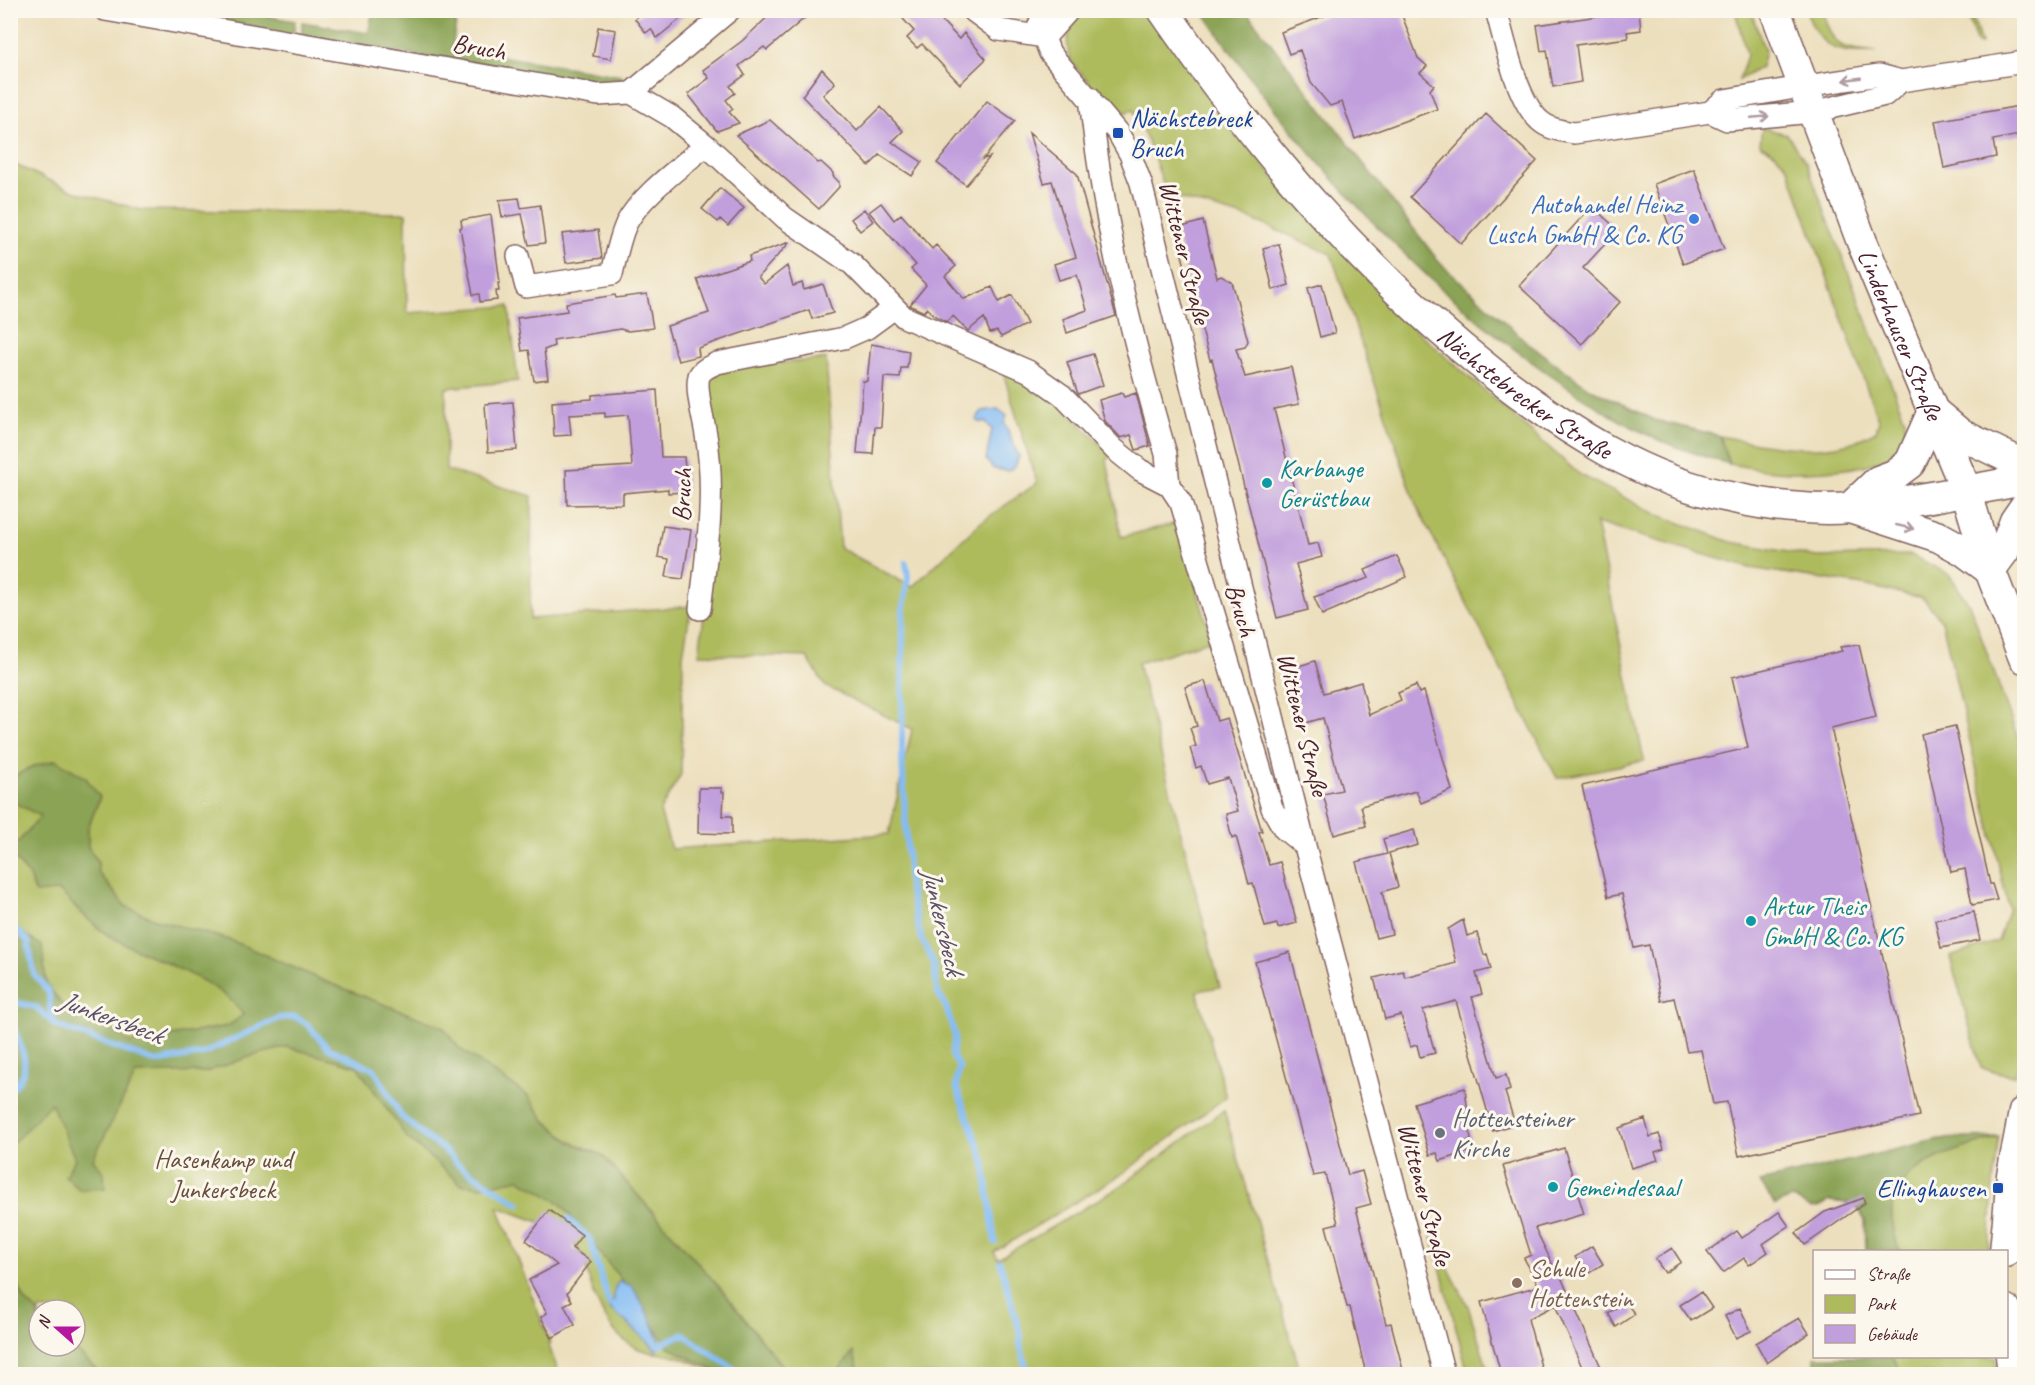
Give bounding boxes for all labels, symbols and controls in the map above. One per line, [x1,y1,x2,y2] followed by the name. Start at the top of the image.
[450,26,509,68] street label: Bruch
[1843,74,1862,85] one-way arrow
[1130,102,1253,165] place label: Nächstebreck Bruch
[1750,111,1770,122] one-way arrow
[1111,126,1125,140] marker: Nächstebreck Bruch
[1151,177,1219,330] street label: Wittener Straße
[1487,188,1685,251] place label: Autohandel Heinz Lusch GmbH & Co. KG
[1687,212,1701,226] marker: Autohandel Heinz Lusch GmbH & Co. KG
[1850,244,1952,427] street label: Linderhauser Straße
[1431,319,1620,468] street label: Nächstebrecker Straße
[1279,452,1371,515] place label: Karbange Gerüstbau
[665,467,699,522] street label: Bruch
[1260,476,1274,490] marker: Karbange Gerüstbau
[1895,522,1914,533] one-way arrow
[1217,580,1265,642] street label: Bruch
[1269,649,1337,802] street label: Wittener Straße
[914,863,973,982] water label: Junkersbeck
[1763,890,1906,953] place label: Artur Theis GmbH & Co. KG
[1744,914,1758,928] marker: Artur Theis GmbH & Co. KG
[53,982,172,1053] water label: Junkersbeck
[1452,1102,1576,1165] place label: Hottensteiner Kirche
[1390,1119,1461,1272] street label: Wittener Straße
[1433,1126,1447,1140] marker: Hottensteiner Kirche
[154,1143,295,1206] park label: Hasenkamp und Junkersbeck
[1565,1171,1683,1204] place label: Gemeindesaal
[1877,1172,1987,1205] place label: Ellinghausen
[1546,1180,1560,1194] marker: Gemeindesaal
[1991,1181,2005,1195] marker: Ellinghausen
[1813,1250,2008,1358] legend
[1529,1252,1634,1315] place label: Schule Hottenstein
[1867,1263,1911,1285] text: Straße
[1510,1276,1524,1290] marker: Schule Hottenstein
[1867,1293,1897,1315] text: Park
[27,1298,87,1358] north arrow
[33,1312,56,1331] text: N
[1867,1323,1918,1345] text: Gebäude

